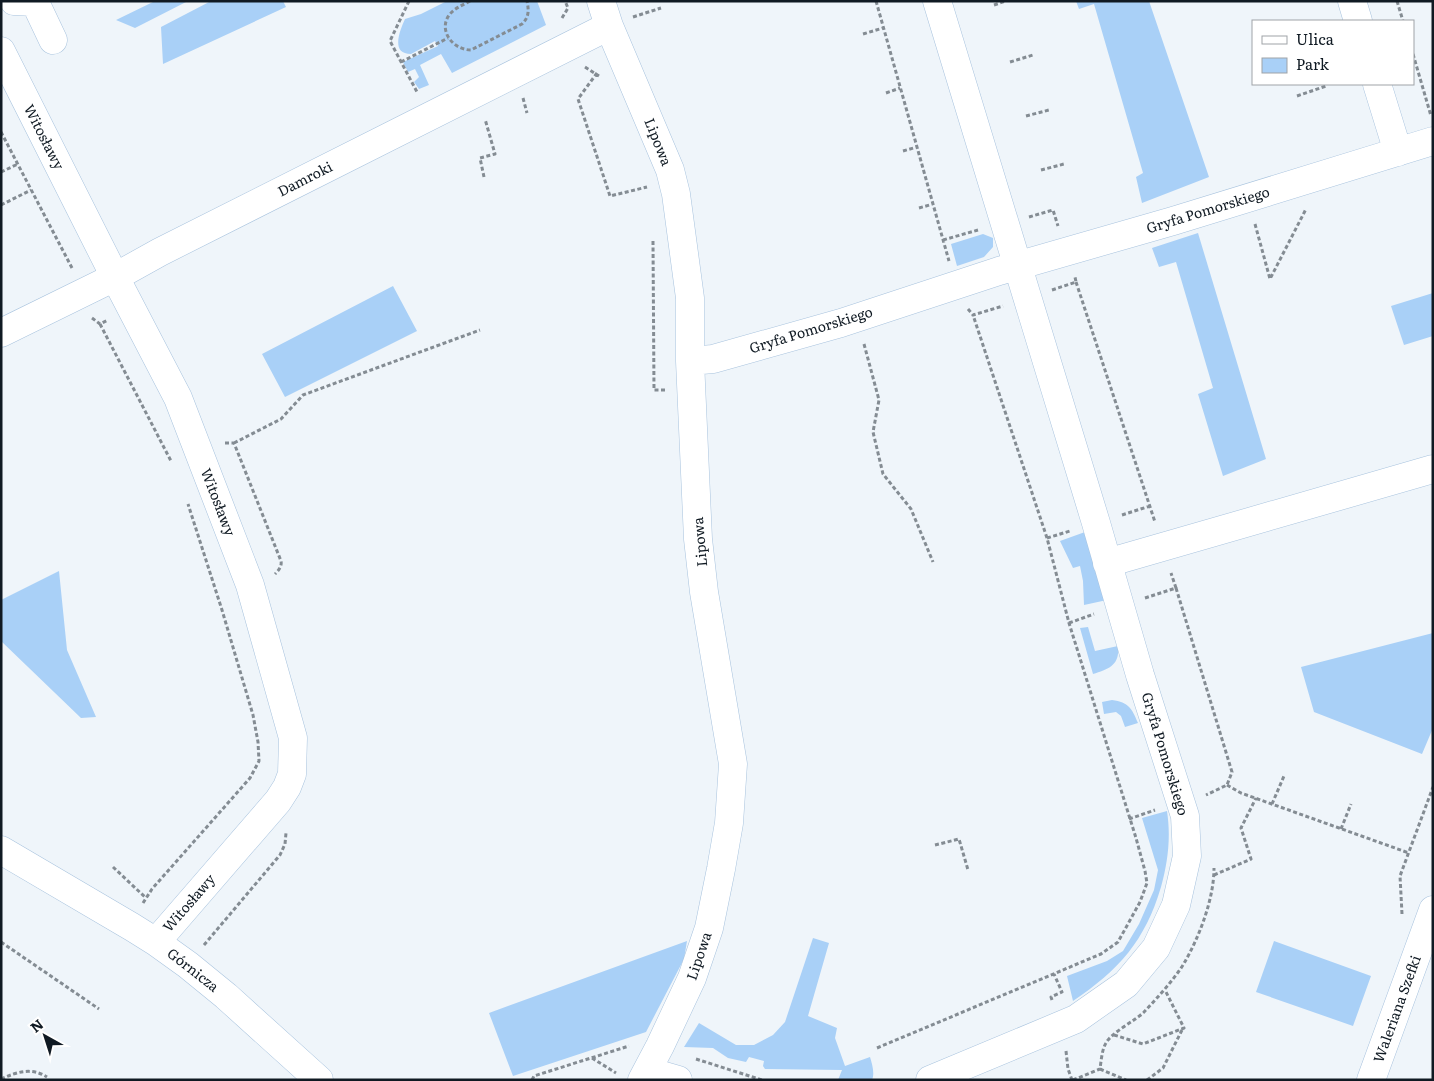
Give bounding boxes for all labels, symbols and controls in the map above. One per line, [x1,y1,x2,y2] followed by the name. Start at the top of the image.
[1252,20,1414,85] legend
[1296,27,1335,50] text: Ulica
[1296,52,1330,75] text: Park
[20,100,70,174] street label: Witosławy
[640,115,678,169] street label: Lipowa
[274,156,336,200] street label: Damroki
[1144,181,1272,237] street label: Gryfa Pomorskiego
[747,301,875,357] street label: Gryfa Pomorskiego
[197,465,241,539] street label: Witosławy
[687,516,711,568] street label: Lipowa
[1138,690,1194,818] street label: Gryfa Pomorskiego
[157,868,220,936] street label: Witosławy
[681,928,716,982] street label: Lipowa
[164,943,224,996] street label: Górnicza
[1367,952,1425,1065] street label: Waleriana Szefki
[20,1011,70,1061] north arrow
[25,1013,47,1037] text: N

